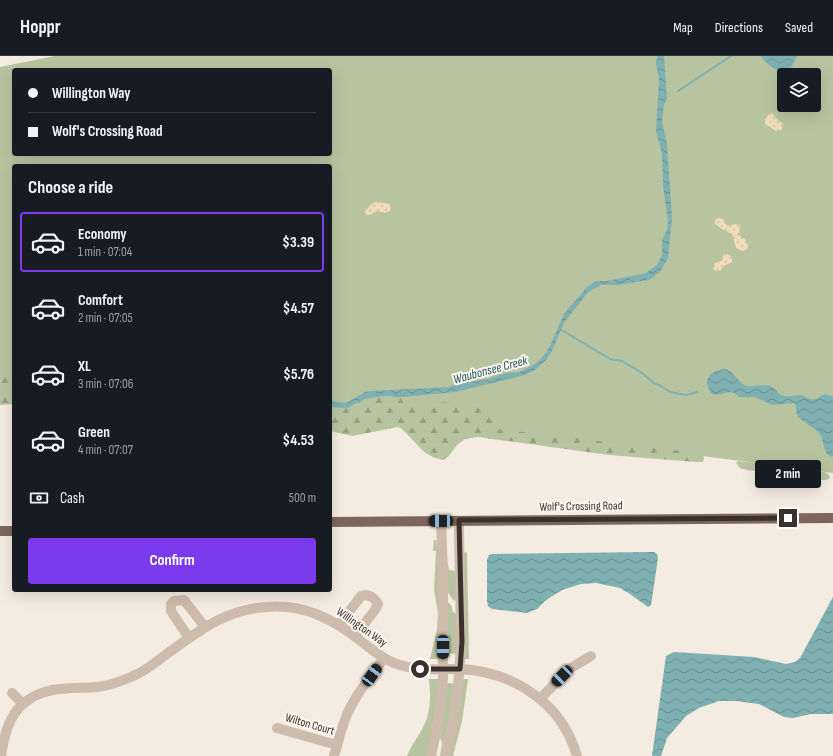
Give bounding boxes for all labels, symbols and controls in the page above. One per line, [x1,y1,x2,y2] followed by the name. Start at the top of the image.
[20,16,61,39] text: Hoppr
[673,19,693,36] text: Map
[715,19,763,36] text: Directions
[785,19,813,36] text: Saved
[777,68,821,112] map controls
[777,68,821,112] button: layers
[52,84,131,103] text: Willington Way
[52,122,162,141] text: Wolf's Crossing Road
[28,177,113,198] text: Choose a ride
[30,224,66,260] icon: car
[78,225,127,244] text: Economy
[282,233,314,252] text: $3.39
[78,244,132,260] text: 1 min · 07:04
[30,290,66,326] icon: car
[78,291,123,310] text: Comfort
[283,299,314,318] text: $4.57
[78,310,133,326] text: 2 min · 07:05
[451,352,530,388] water label: Waubonsee Creek
[30,356,66,392] icon: car
[78,357,91,376] text: XL
[283,365,314,384] text: $5.76
[78,376,133,392] text: 3 min · 07:06
[30,422,66,458] icon: car
[78,423,110,442] text: Green
[283,431,314,450] text: $4.53
[78,442,133,458] text: 4 min · 07:07
[755,460,821,488] callout: 2 min
[776,466,800,482] text: 2 min
[28,487,50,509] icon: cash
[60,489,85,508] text: Cash
[289,490,316,506] text: 500 m
[539,498,623,515] street label: Wolf's Crossing Road
[779,509,797,527] route end
[429,515,453,527] car
[28,538,316,584] button: Confirm
[333,604,391,651] street label: Willington Way
[437,635,449,659] car
[411,660,429,678] route start
[360,662,384,688] car
[549,663,575,689] car
[283,710,337,739] street label: Wilton Court

